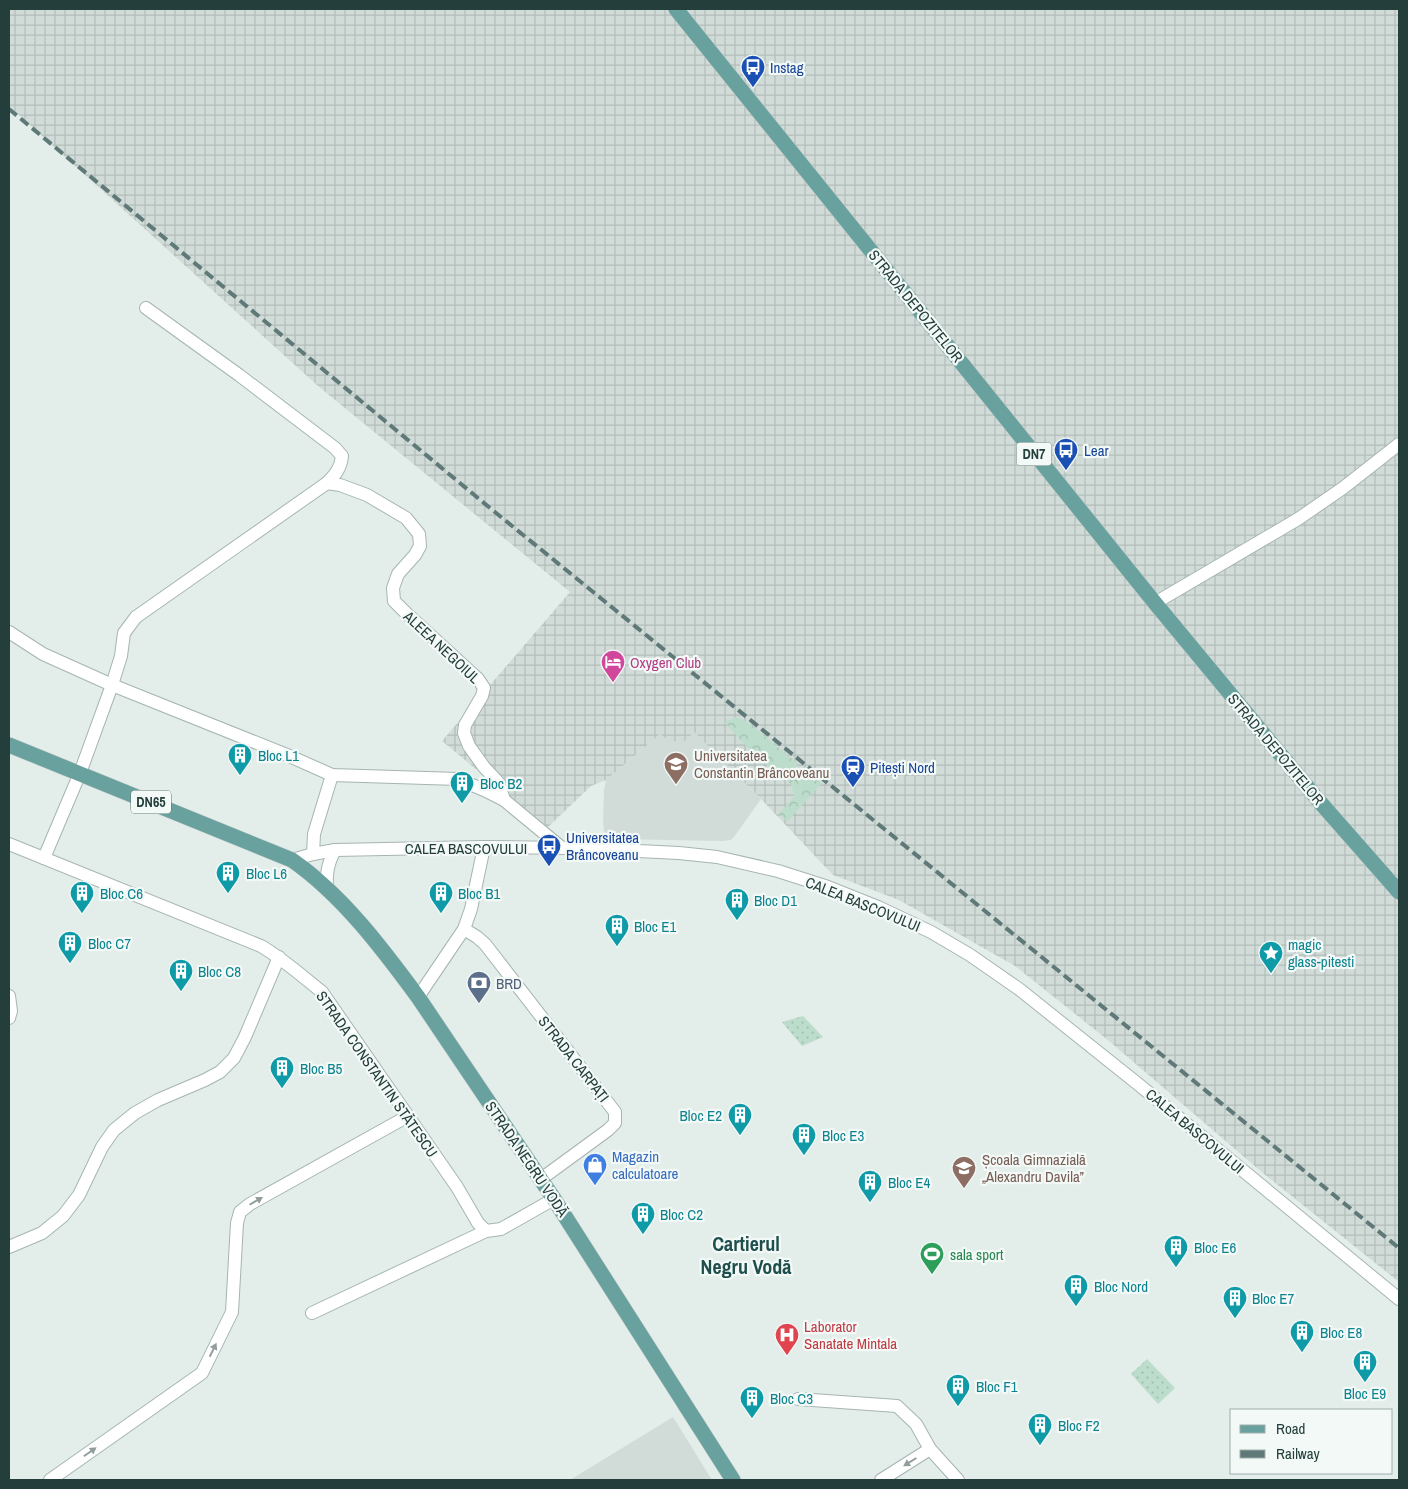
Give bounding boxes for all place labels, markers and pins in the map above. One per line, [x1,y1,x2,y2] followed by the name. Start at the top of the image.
[740,54,766,88] bus stop icon: Instag
[770,57,804,78] place label: Instag
[1053,437,1079,471] bus stop icon: Lear
[1084,440,1109,461] place label: Lear
[600,649,626,683] hotel icon: Oxygen Club
[630,652,701,673] place label: Oxygen Club
[227,742,253,776] building icon: Bloc L1
[258,745,299,766] place label: Bloc L1
[694,745,829,783] place label: Universitatea Constantin Brâncoveanu
[663,751,689,785] school or university icon: Universitatea Constantin Brâncoveanu
[840,754,866,788] station icon: Pitești Nord
[870,757,935,778] place label: Pitești Nord
[449,770,475,804] building icon: Bloc B2
[480,773,523,794] place label: Bloc B2
[566,827,639,865] place label: Universitatea Brâncoveanu
[536,833,562,867] bus stop icon: Universitatea Brâncoveanu
[215,860,241,894] building icon: Bloc L6
[246,863,287,884] place label: Bloc L6
[69,880,95,914] building icon: Bloc C6
[428,880,454,914] building icon: Bloc B1
[100,883,143,904] place label: Bloc C6
[458,883,501,904] place label: Bloc B1
[724,887,750,921] building icon: Bloc D1
[754,890,797,911] place label: Bloc D1
[604,913,630,947] building icon: Bloc E1
[634,916,677,937] place label: Bloc E1
[57,930,83,964] building icon: Bloc C7
[88,933,131,954] place label: Bloc C7
[1288,934,1354,972] place label: magic glass-pitesti
[1258,940,1284,974] place icon: magic glass-pitesti
[168,958,194,992] building icon: Bloc C8
[198,961,241,982] place label: Bloc C8
[466,970,492,1004] bank icon: BRD
[496,973,522,994] place label: BRD
[269,1055,295,1089] building icon: Bloc B5
[300,1058,343,1079] place label: Bloc B5
[727,1102,753,1136] building icon: Bloc E2
[680,1105,722,1126] place label: Bloc E2
[791,1122,817,1156] building icon: Bloc E3
[822,1125,865,1146] place label: Bloc E3
[612,1146,678,1184] place label: Magazin calculatoare
[982,1149,1086,1187] place label: Școala Gimnazială „Alexandru Davila”
[582,1152,608,1186] shop icon: Magazin calculatoare
[951,1155,977,1189] school or university icon: Școala Gimnazială „Alexandru Davila”
[857,1169,883,1203] building icon: Bloc E4
[888,1172,931,1193] place label: Bloc E4
[630,1201,656,1235] building icon: Bloc C2
[660,1204,703,1225] place label: Bloc C2
[1163,1234,1189,1268] building icon: Bloc E6
[1194,1237,1237,1258] place label: Bloc E6
[919,1241,945,1275] sports icon: sala sport
[950,1244,1004,1265] place label: sala sport
[1063,1273,1089,1307] building icon: Bloc Nord
[1094,1276,1148,1297] place label: Bloc Nord
[1222,1285,1248,1319] building icon: Bloc E7
[1252,1288,1295,1309] place label: Bloc E7
[804,1316,897,1354] place label: Laborator Sanatate Mintala
[1289,1319,1315,1353] building icon: Bloc E8
[774,1322,800,1356] hospital icon: Laborator Sanatate Mintala
[1320,1322,1363,1343] place label: Bloc E8
[1352,1349,1378,1383] building icon: Bloc E9
[945,1373,971,1407] building icon: Bloc F1
[976,1376,1018,1397] place label: Bloc F1
[1344,1383,1386,1404] place label: Bloc E9
[739,1385,765,1419] building icon: Bloc C3
[770,1388,813,1409] place label: Bloc C3
[1027,1412,1053,1446] building icon: Bloc F2
[1058,1415,1100,1436] place label: Bloc F2

